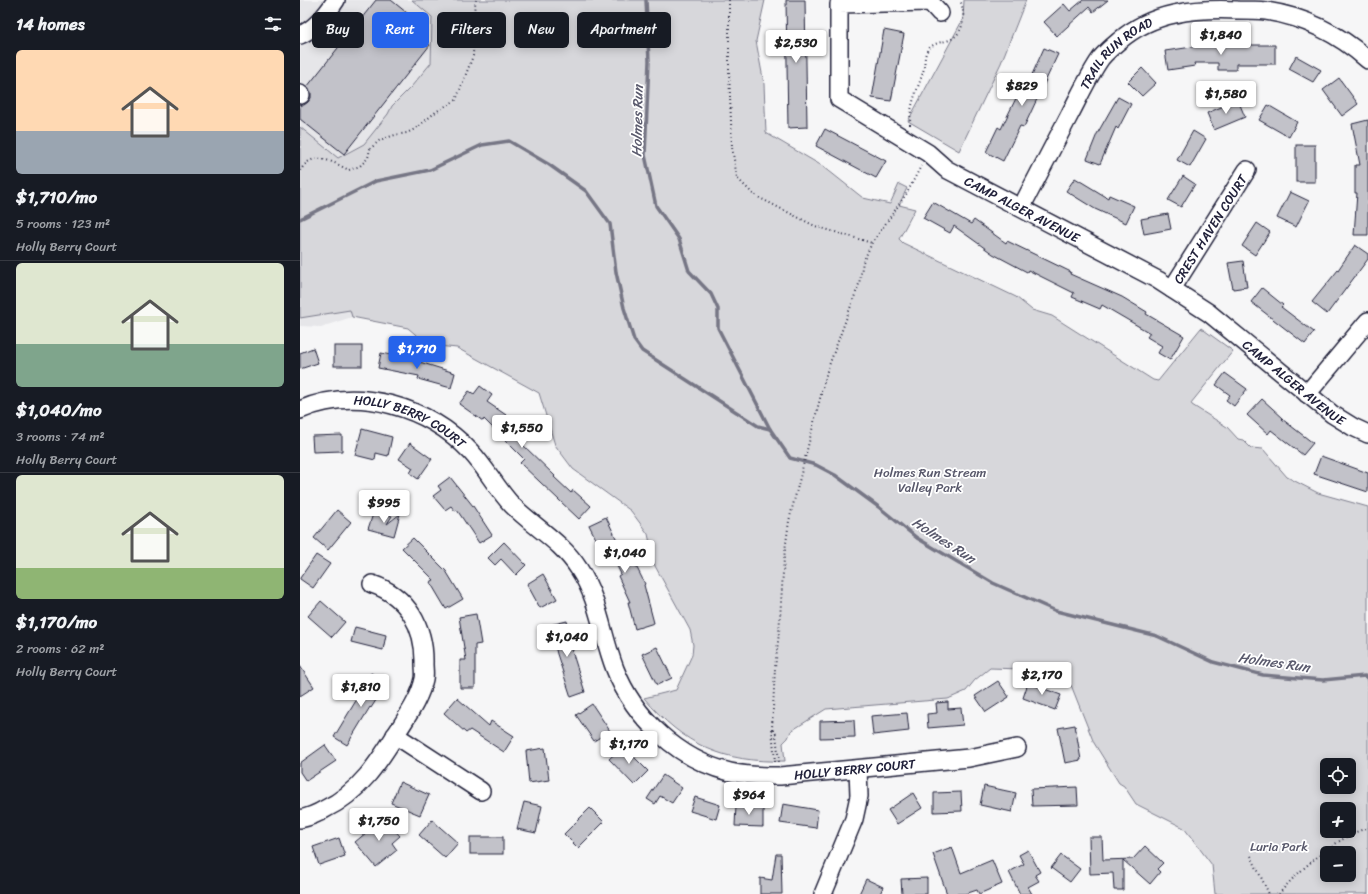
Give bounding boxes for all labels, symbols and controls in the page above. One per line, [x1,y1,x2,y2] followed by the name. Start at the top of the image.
[16,9,85,39] text: 14 homes
[1073,11,1157,94] street label: TRAIL RUN ROAD
[312,12,364,48] chip: Buy
[372,12,429,48] chip: Rent
[437,12,506,48] chip: Filters
[514,12,569,48] chip: New
[577,12,671,48] chip: Apartment
[262,13,284,35] icon: filters
[1188,22,1254,56] pin: $1,840
[1200,23,1242,46] text: $1,840
[763,30,829,64] pin: $2,530
[774,31,818,54] text: $2,530
[998,73,1046,107] pin: $829
[1006,74,1038,97] text: $829
[114,76,186,148] icon: home
[1193,81,1259,115] pin: $1,580
[1205,82,1247,105] text: $1,580
[624,83,651,157] water label: Holmes Run
[1167,169,1254,289] street label: CREST HAVEN COURT
[960,170,1084,249] street label: CAMP ALGER AVENUE
[16,182,97,212] text: $1,710/mo
[16,212,110,235] text: 5 rooms · 123 m²
[16,235,117,258] text: Holly Berry Court
[114,289,186,361] icon: home
[1237,334,1351,432] street label: CAMP ALGER AVENUE
[384,336,450,370] pin: $1,710
[397,337,437,360] text: $1,710
[353,388,472,454] street label: HOLLY BERRY COURT
[16,395,102,425] text: $1,040/mo
[489,415,555,449] pin: $1,550
[501,416,543,439] text: $1,550
[16,425,105,448] text: 3 rooms · 74 m²
[16,448,117,471] text: Holly Berry Court
[874,461,986,499] park label: Holmes Run Stream Valley Park
[360,490,408,524] pin: $995
[368,491,400,514] text: $995
[114,501,186,573] icon: home
[907,510,982,571] water label: Holmes Run
[592,540,658,574] pin: $1,040
[604,541,646,564] text: $1,040
[16,607,97,637] text: $1,170/mo
[534,624,600,658] pin: $1,040
[546,625,588,648] text: $1,040
[16,637,104,660] text: 2 rooms · 62 m²
[1237,645,1313,680] water label: Holmes Run
[16,660,117,683] text: Holly Berry Court
[1009,662,1075,696] pin: $2,170
[1022,663,1062,686] text: $2,170
[328,674,394,708] pin: $1,810
[341,675,381,698] text: $1,810
[596,731,662,765] pin: $1,170
[609,732,649,755] text: $1,170
[793,752,917,787] street label: HOLLY BERRY COURT
[1320,758,1356,882] map controls
[1320,758,1356,794] button: locate
[725,782,773,816] pin: $964
[733,783,765,806] text: $964
[1320,802,1356,838] button: +
[346,808,412,842] pin: $1,750
[358,809,400,832] text: $1,750
[1250,835,1308,858] park label: Luria Park
[1320,846,1356,882] button: −

